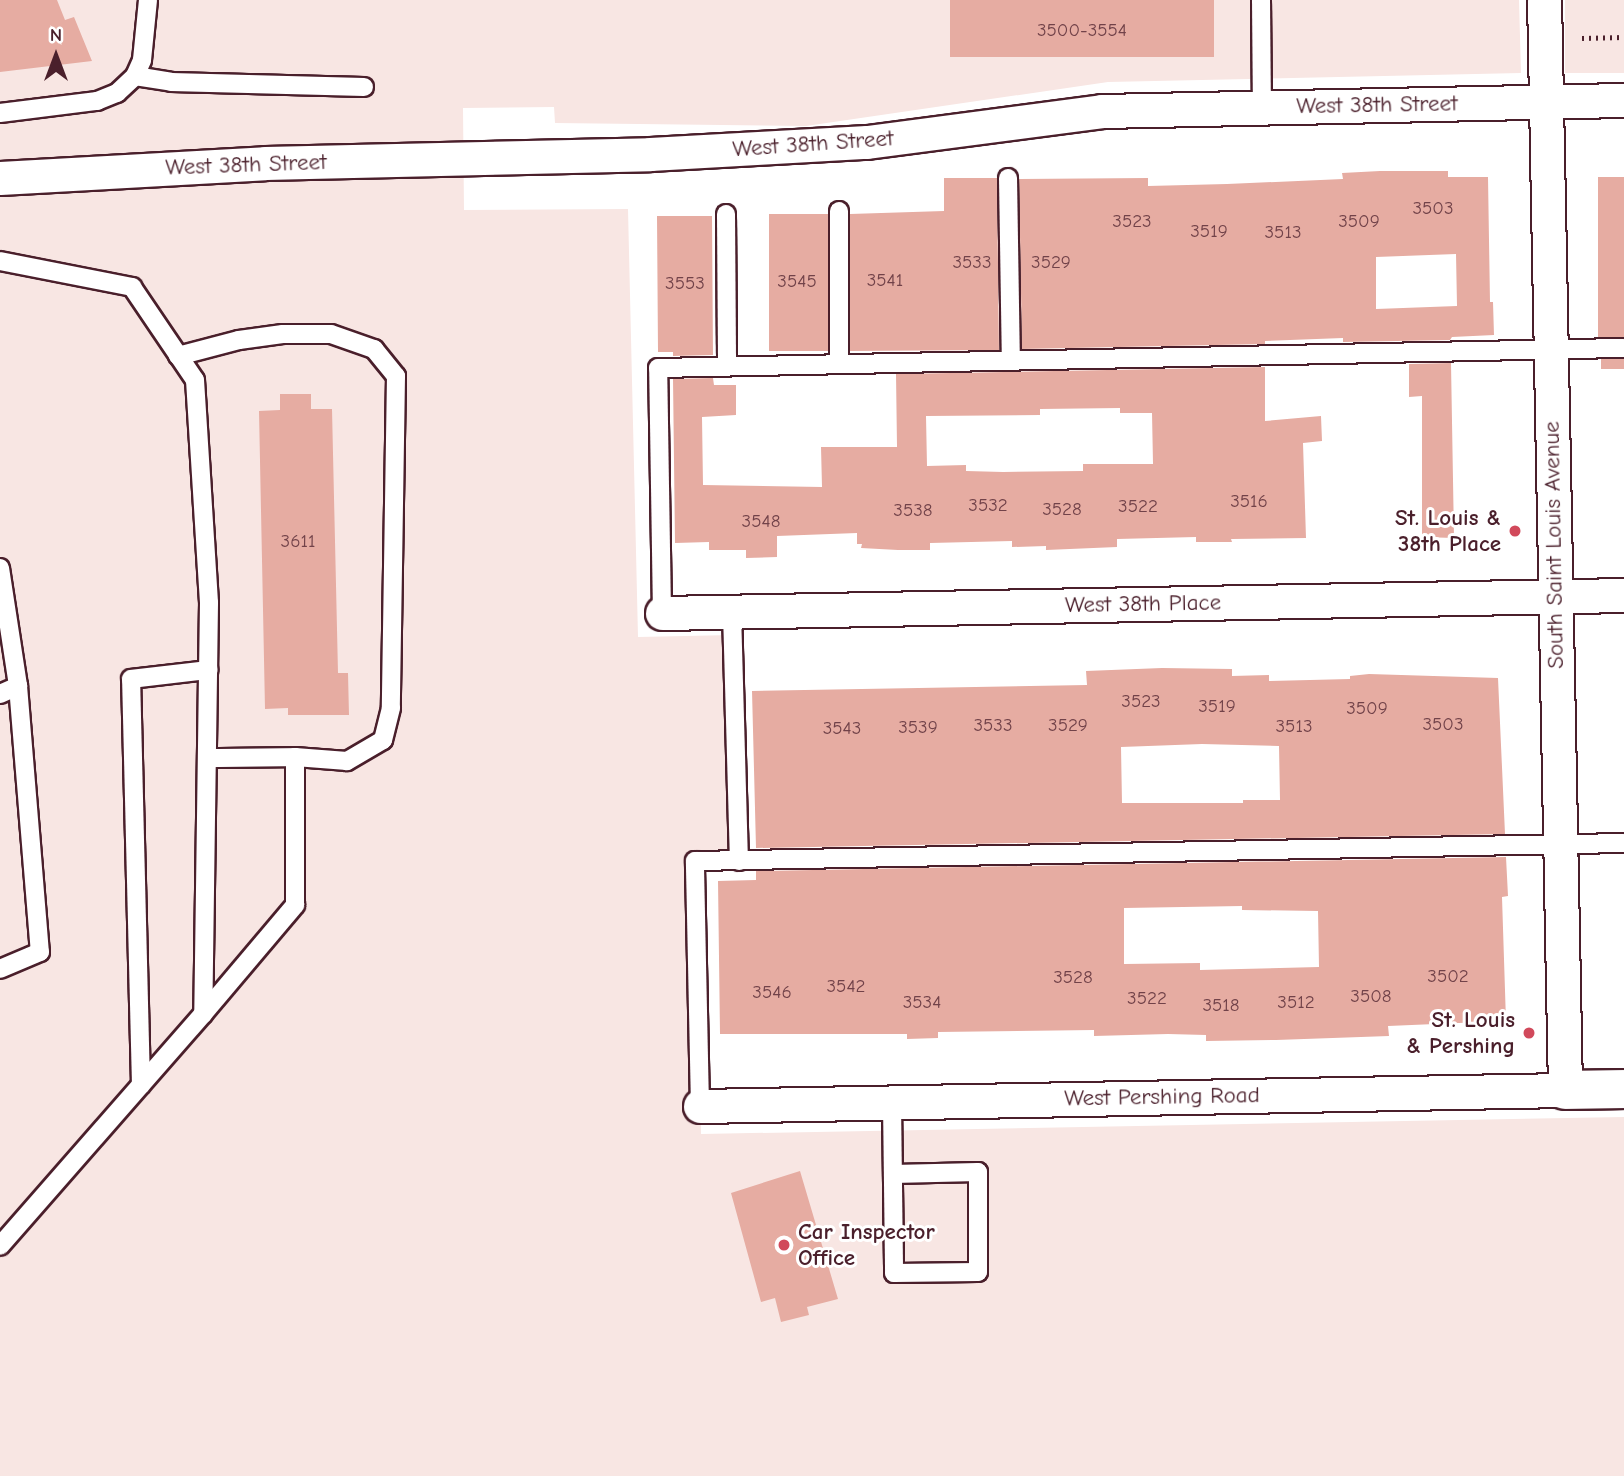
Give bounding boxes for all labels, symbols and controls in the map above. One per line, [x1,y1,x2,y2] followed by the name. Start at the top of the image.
[1037,20,1127,42] house number: 3500-3554
[21,21,91,91] north arrow
[50,24,62,46] text: N
[1296,90,1458,120] street label: West 38th Street
[732,125,894,163] street label: West 38th Street
[165,148,327,182] street label: West 38th Street
[1412,198,1454,220] house number: 3503
[1112,211,1152,233] house number: 3523
[1338,211,1380,233] house number: 3509
[1190,221,1228,243] house number: 3519
[1264,222,1302,244] house number: 3513
[952,252,992,274] house number: 3533
[1031,252,1071,274] house number: 3529
[867,270,903,292] house number: 3541
[777,271,817,293] house number: 3545
[665,273,705,295] house number: 3553
[1538,421,1570,669] street label: South Saint Louis Avenue
[1230,491,1268,513] house number: 3516
[968,495,1008,517] house number: 3532
[1118,496,1158,518] house number: 3522
[1042,499,1082,521] house number: 3528
[893,500,933,522] house number: 3538
[1395,504,1501,558] place label: St. Louis & 38th Place
[742,511,780,533] house number: 3548
[1507,523,1523,539] marker: St. Louis & 38th Place
[281,531,315,553] house number: 3611
[1065,589,1221,619] street label: West 38th Place
[1121,691,1161,713] house number: 3523
[1198,696,1236,718] house number: 3519
[1346,698,1388,720] house number: 3509
[1422,714,1464,736] house number: 3503
[973,715,1013,737] house number: 3533
[1048,715,1088,737] house number: 3529
[1275,716,1313,738] house number: 3513
[898,717,938,739] house number: 3539
[823,718,861,740] house number: 3543
[1427,966,1469,988] house number: 3502
[1053,967,1093,989] house number: 3528
[826,976,866,998] house number: 3542
[752,982,792,1004] house number: 3546
[1350,986,1392,1008] house number: 3508
[1127,988,1167,1010] house number: 3522
[903,992,941,1014] house number: 3534
[1277,992,1315,1014] house number: 3512
[1202,995,1240,1017] house number: 3518
[1407,1006,1515,1060] place label: St. Louis & Pershing
[1521,1025,1537,1041] marker: St. Louis & Pershing
[1064,1081,1260,1113] street label: West Pershing Road
[798,1218,935,1272] place label: Car Inspector Office
[776,1237,792,1253] marker: Car Inspector Office

